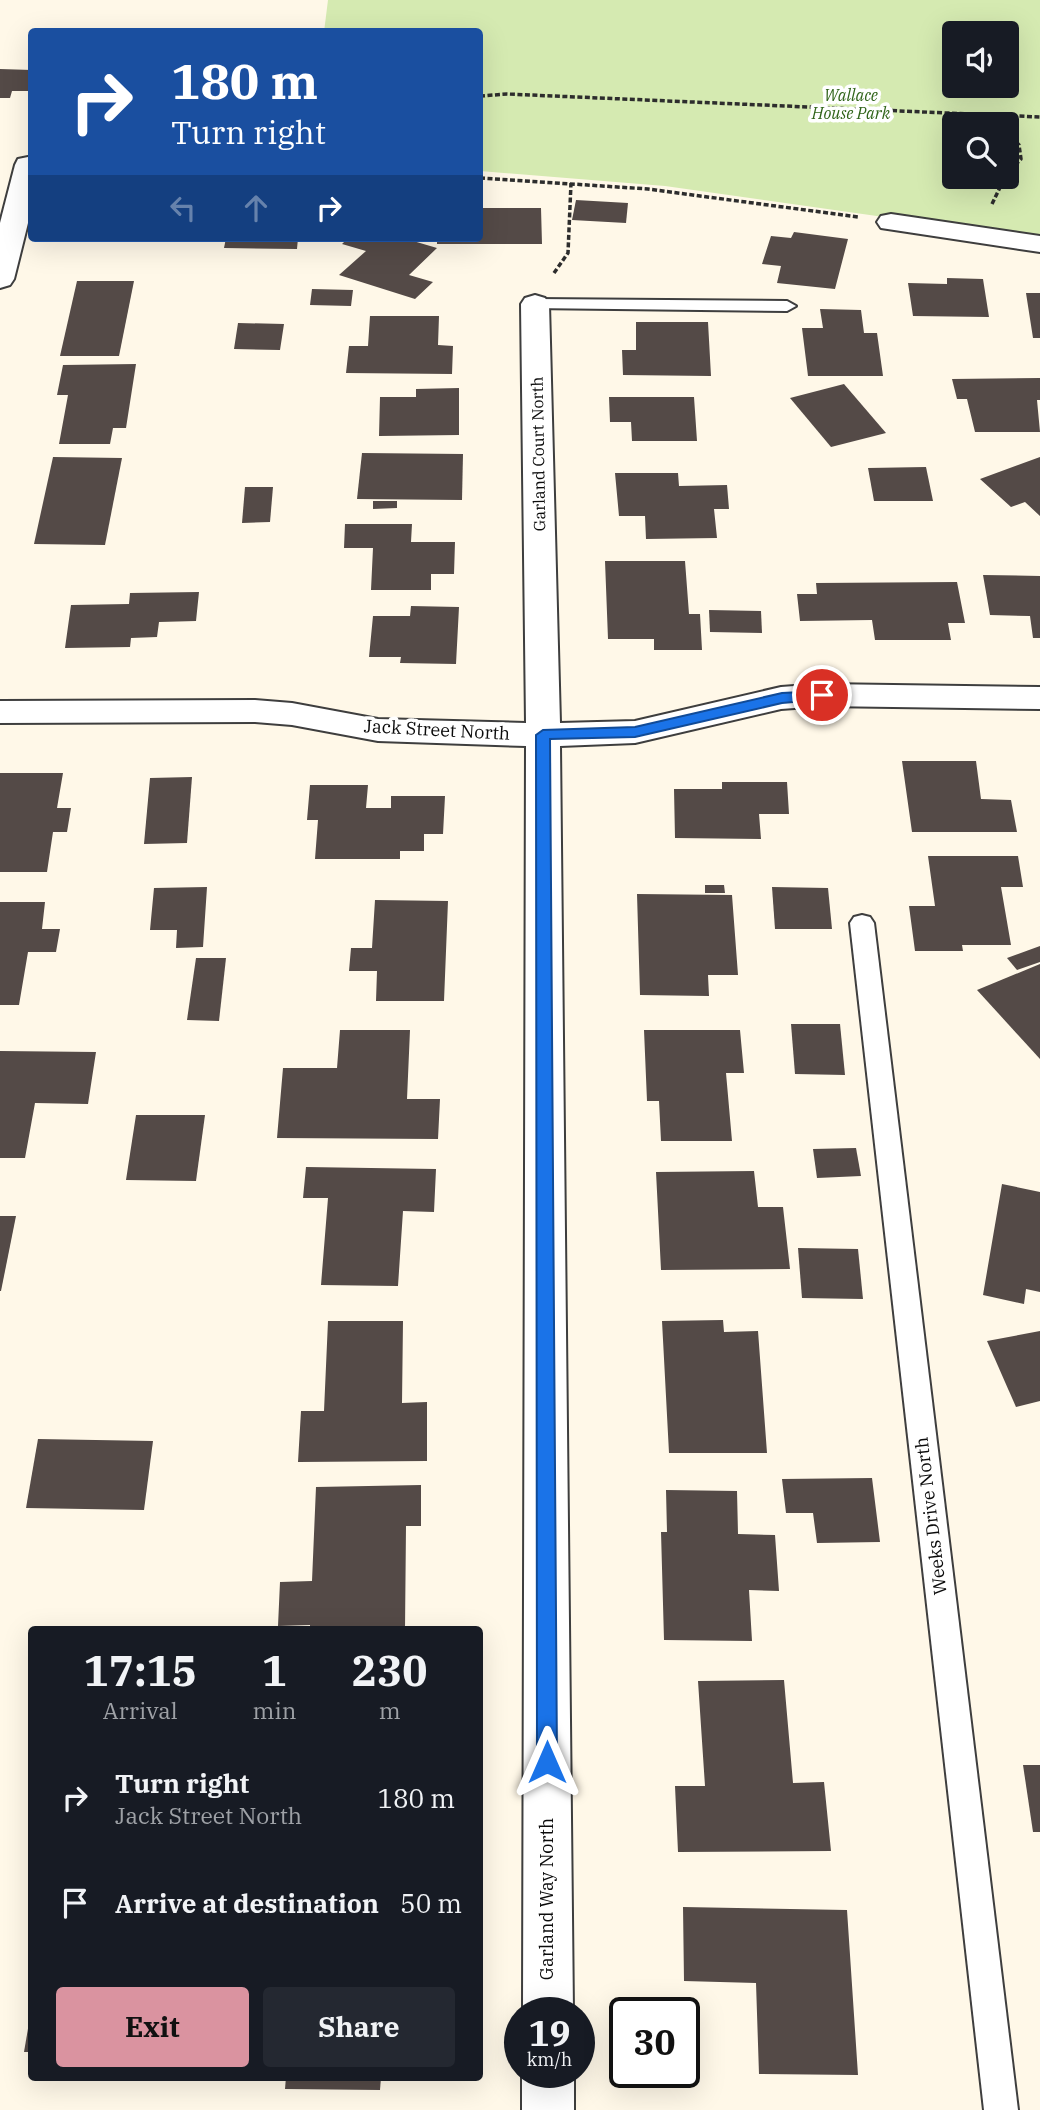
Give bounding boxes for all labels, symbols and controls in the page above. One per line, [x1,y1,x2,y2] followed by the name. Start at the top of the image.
[942,21,1019,189] map controls
[942,21,1019,98] button: sound
[171,49,318,112] text: 180 m
[56,56,147,147] icon: right
[811,85,891,123] park label: Wallace House Park
[171,111,326,153] text: Turn right
[942,112,1019,189] button: search
[164,189,202,227] icon: left
[237,189,275,227] icon: ahead
[310,189,348,227] icon: right
[527,376,549,532] street label: Garland Court North
[792,665,852,725] pin
[803,676,841,714] icon: arrive
[363,714,511,745] street label: Jack Street North
[909,1436,952,1596] street label: Weeks Drive North
[83,1643,197,1698] text: 17:15
[262,1643,287,1698] text: 1
[352,1643,427,1698] text: 230
[103,1695,178,1725] text: Arrival
[253,1695,296,1725] text: min
[379,1695,401,1725] text: m
[510,1725,584,1799] position arrow
[115,1766,249,1800] text: Turn right
[56,1779,94,1817] icon: right
[377,1781,455,1815] text: 180 m
[115,1800,302,1830] text: Jack Street North
[535,1818,558,1980] street label: Garland Way North
[56,1884,94,1922] icon: arrive
[115,1886,379,1920] text: Arrive at destination
[400,1886,462,1920] text: 50 m
[56,1987,249,2067] button: Exit
[263,1987,455,2067] button: Share
[609,1997,700,2088] speed limit sign: 30
[528,2010,571,2056] text: 19
[527,2048,572,2071] text: km/h

